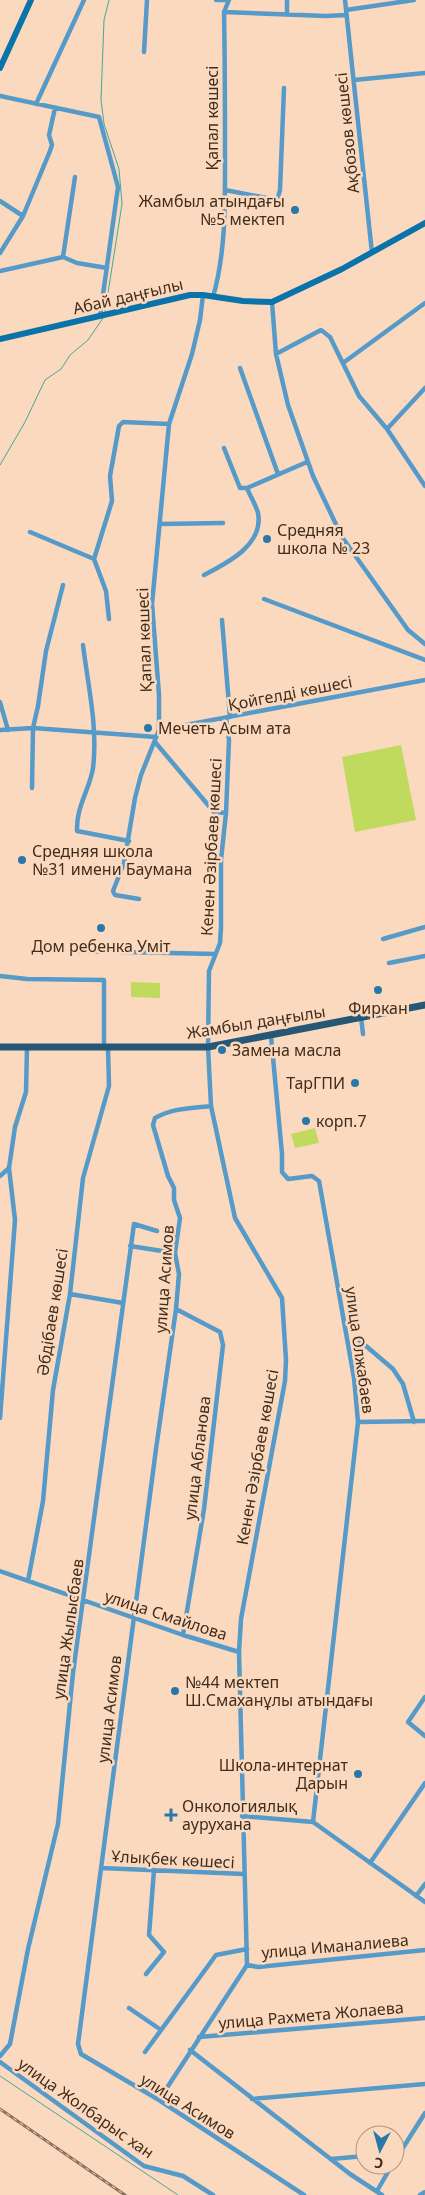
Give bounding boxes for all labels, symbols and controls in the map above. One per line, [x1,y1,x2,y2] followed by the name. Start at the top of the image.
[201,66,223,170] street label: Қапал көшесі
[330,71,364,195] street label: Ақбозов көшесі
[138,190,285,230] place label: Жамбыл атындағы №5 мектеп
[289,204,301,216] marker: Жамбыл атындағы №5 мектеп
[71,273,185,319] street label: Абай даңғылы
[277,519,370,559] place label: Средняя школа № 23
[261,533,273,545] marker: Средняя школа № 23
[131,587,157,693] street label: Қапал көшесі
[226,670,354,716] street label: Қойгелді көшесі
[158,717,291,739] place label: Мечеть Асым ата
[142,722,154,734] marker: Мечеть Асым ата
[195,758,227,936] street label: Кенен Әзірбаев көшесі
[32,840,192,880] place label: Средняя школа №31 имени Баумана
[16,854,28,866] marker: Средняя школа №31 имени Баумана
[95,922,107,934] marker: Дом ребенка Умiт
[31,935,171,957] place label: Дом ребенка Умiт
[372,984,384,996] marker: Фиркан
[348,997,408,1019] place label: Фиркан
[185,1000,327,1044] street label: Жамбыл даңғылы
[232,1039,341,1061] place label: Замена масла
[216,1044,228,1056] marker: Замена масла
[286,1072,345,1094] place label: ТарГПИ
[349,1077,361,1089] marker: ТарГПИ
[316,1110,367,1132] place label: корп.7
[300,1115,312,1127] marker: корп.7
[149,1224,179,1334] street label: улица Асимов
[31,1247,73,1377] street label: Әбдібаев көшесі
[340,1285,380,1415] street label: улица Олжабаев
[231,1367,283,1547] street label: Кенен Әзірбаев көшесі
[178,1395,216,1521] street label: улица Абланова
[47,1557,89,1701] street label: улица Жылысбаев
[102,1585,230,1645] street label: улица Смайлова
[91,1654,127,1764] street label: улица Асимов
[185,1671,373,1711] place label: №44 мектеп Ш.Смаханұлы атындағы
[169,1685,181,1697] marker: №44 мектеп Ш.Смаханұлы атындағы
[219,1754,349,1794] place label: Школа-интернат Дарын
[352,1768,364,1780] marker: Школа-интернат Дарын
[182,1795,297,1835] place label: Онкологиялық аурухана
[164,1808,178,1822] marker: Онкологиялық аурухана
[111,1845,235,1873] street label: Ұлықбек көшесі
[261,1929,409,1963] street label: улица Иманалиева
[218,1996,404,2034] street label: улица Рахмета Жолаева
[14,2053,158,2163] street label: улица Жолбарыс хан
[136,2068,240,2144] street label: улица Асимов
[355,2125,405,2175] north arrow
[373,2154,384,2173] text: С

